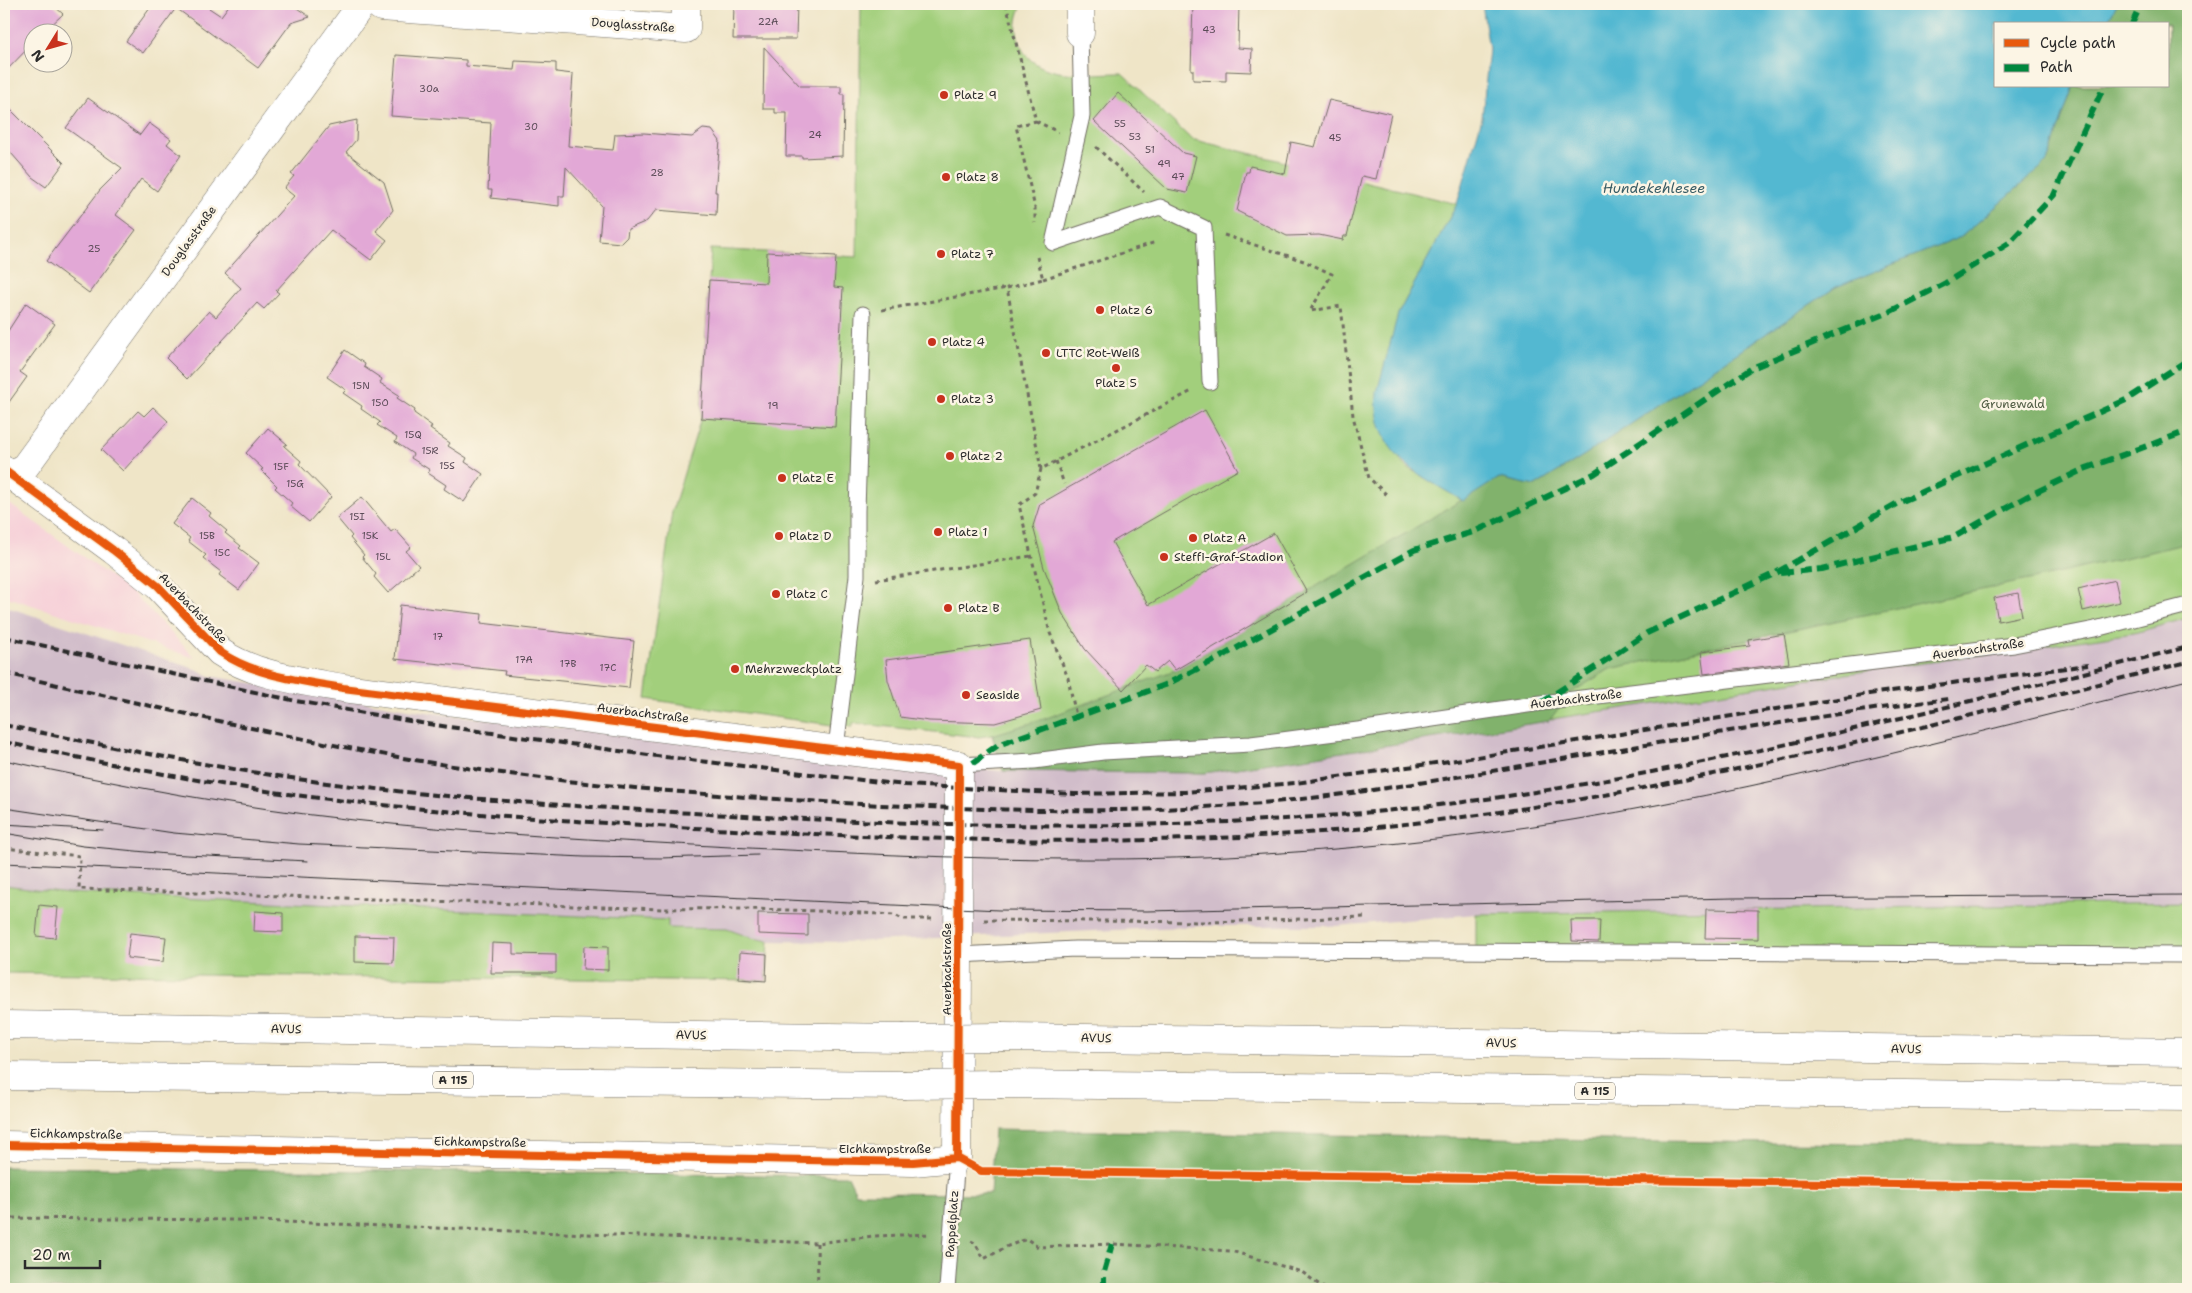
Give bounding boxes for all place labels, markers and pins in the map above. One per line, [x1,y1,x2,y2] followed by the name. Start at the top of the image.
[954,87,997,103] place label: Platz 9
[938,89,950,101] marker: Platz 9
[956,169,999,185] place label: Platz 8
[940,171,952,183] marker: Platz 8
[951,246,994,262] place label: Platz 7
[935,248,947,260] marker: Platz 7
[1110,302,1153,318] place label: Platz 6
[1094,304,1106,316] marker: Platz 6
[942,334,985,350] place label: Platz 4
[926,336,938,348] marker: Platz 4
[1056,345,1140,361] place label: LTTC Rot-Weiß
[1040,347,1052,359] marker: LTTC Rot-Weiß
[1110,362,1122,374] marker: Platz 5
[1095,375,1137,391] place label: Platz 5
[951,391,994,407] place label: Platz 3
[935,393,947,405] marker: Platz 3
[960,448,1003,464] place label: Platz 2
[944,450,956,462] marker: Platz 2
[792,470,834,486] place label: Platz E
[776,472,788,484] marker: Platz E
[948,524,987,540] place label: Platz 1
[932,526,944,538] marker: Platz 1
[789,528,831,544] place label: Platz D
[773,530,785,542] marker: Platz D
[1203,530,1246,546] place label: Platz A
[1187,532,1199,544] marker: Platz A
[1174,549,1284,565] place label: Steffi-Graf-Stadion
[1158,551,1170,563] marker: Steffi-Graf-Stadion
[786,586,828,602] place label: Platz C
[770,588,782,600] marker: Platz C
[958,600,999,616] place label: Platz B
[942,602,954,614] marker: Platz B
[745,661,842,677] place label: Mehrzweckplatz
[729,663,741,675] marker: Mehrzweckplatz
[976,687,1020,703] place label: Seaside
[960,689,972,701] marker: Seaside

